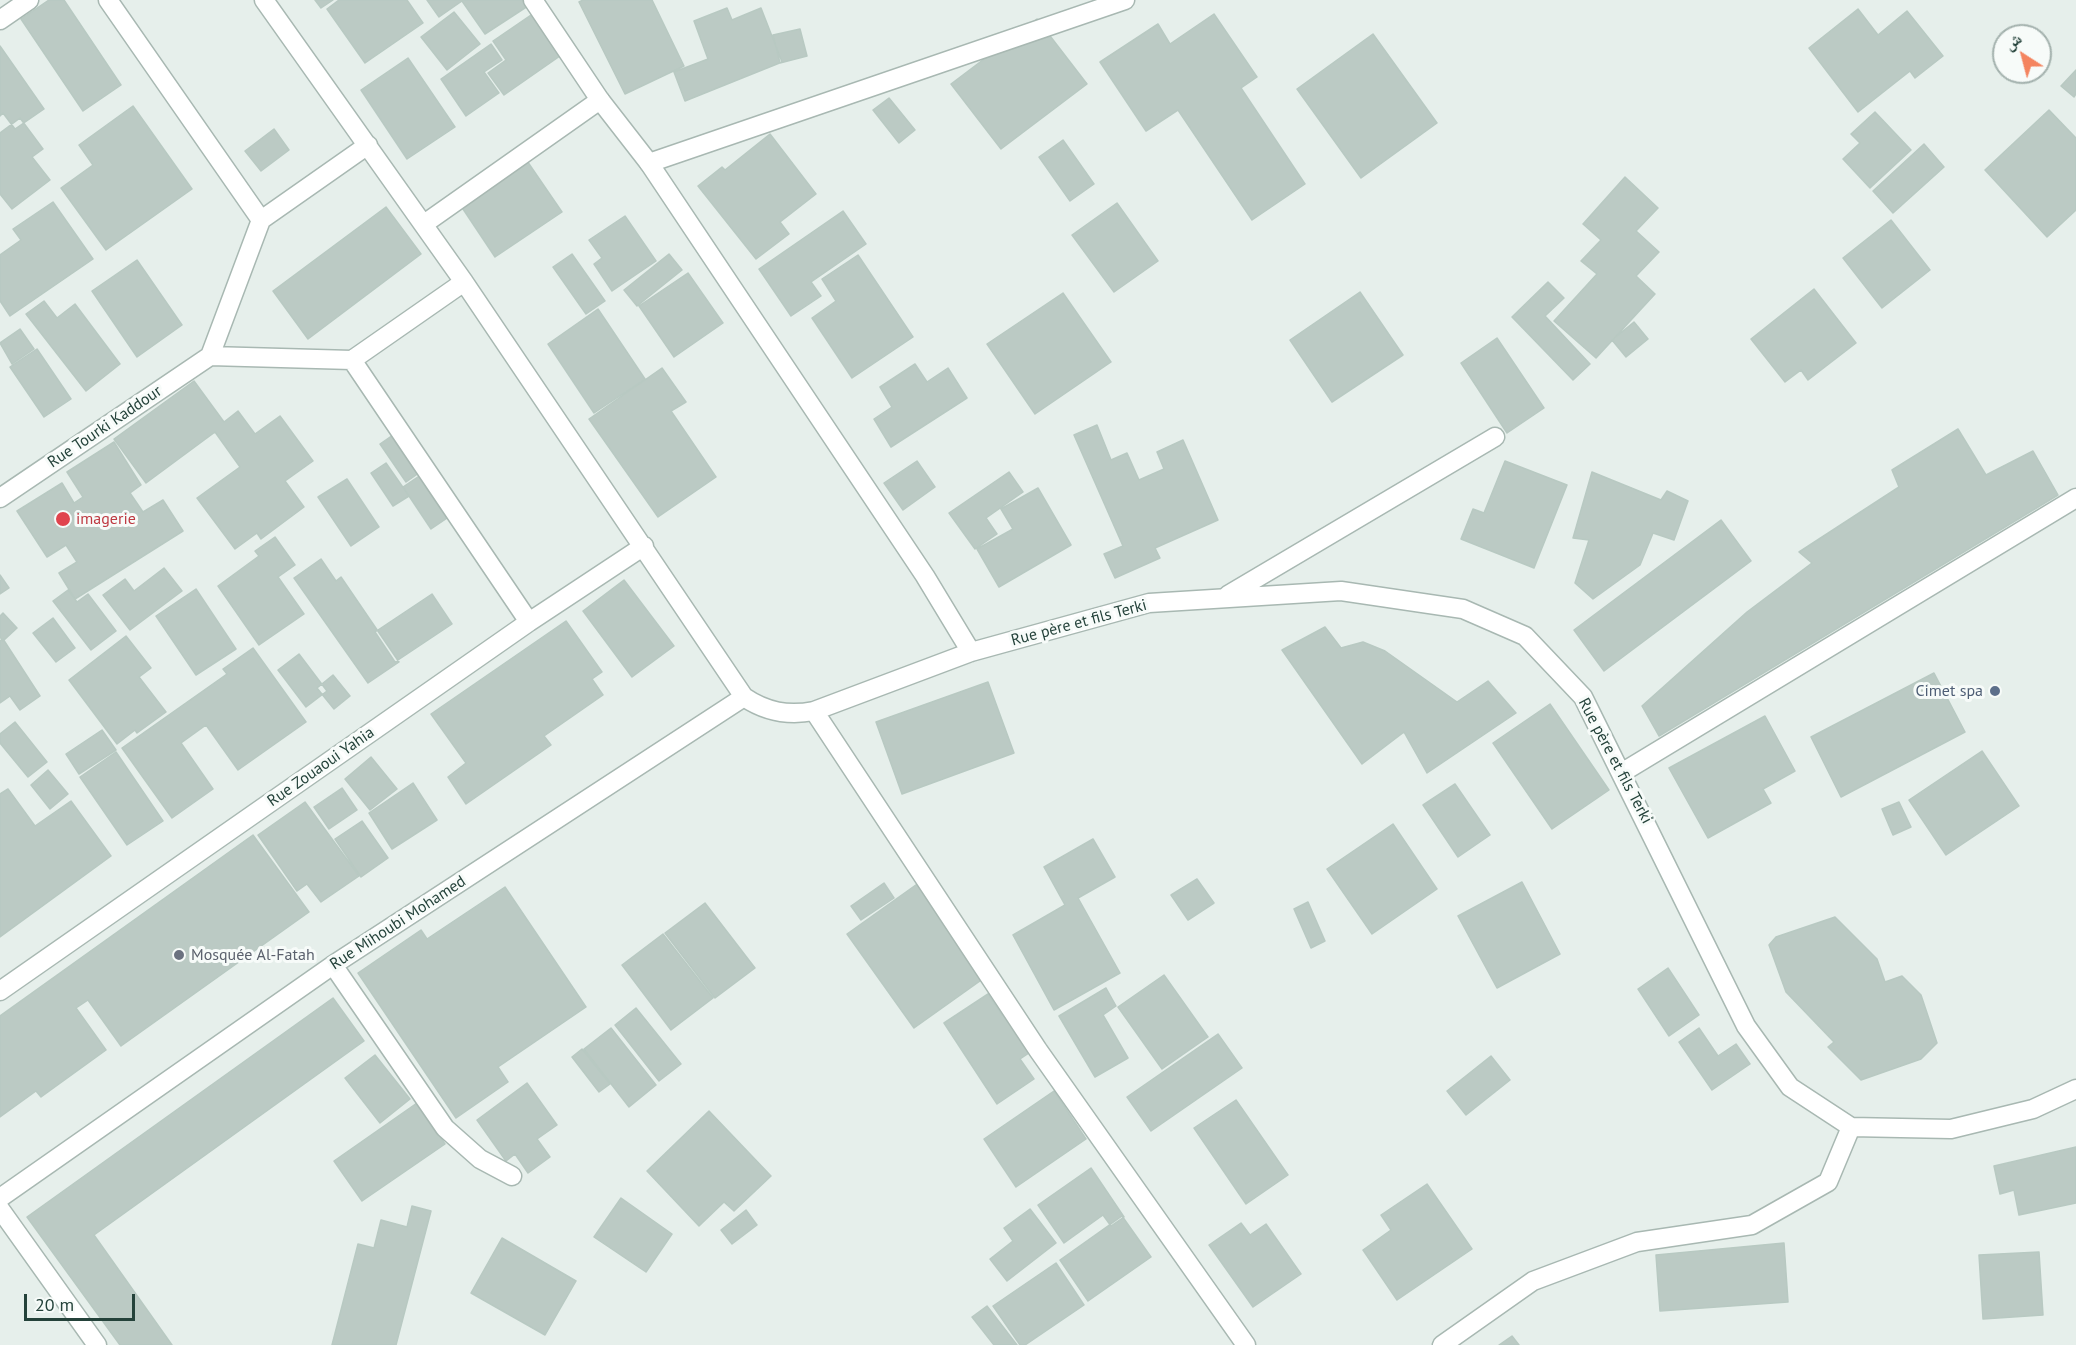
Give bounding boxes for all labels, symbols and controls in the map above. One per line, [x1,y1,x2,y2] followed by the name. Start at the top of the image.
[1992,24,2052,84] north arrow
[2000,28,2025,54] text: ش
[44,382,166,472] street label: Rue Tourki Kaddour
[76,509,136,529] place label: imagerie
[54,510,72,528] marker: imagerie
[1009,596,1149,650] street label: Rue père et fils Terki
[1915,681,1983,701] place label: Cimet spa
[1988,684,2002,698] marker: Cimet spa
[1574,695,1656,827] street label: Rue père et fils Terki
[264,723,378,811] street label: Rue Zouaoui Yahia
[326,872,470,974] street label: Rue Mihoubi Mohamed
[191,945,315,965] place label: Mosquée Al-Fatah
[172,948,186,962] marker: Mosquée Al-Fatah
[27,1282,138,1320] scale bar
[35,1293,74,1316] text: 20 m

